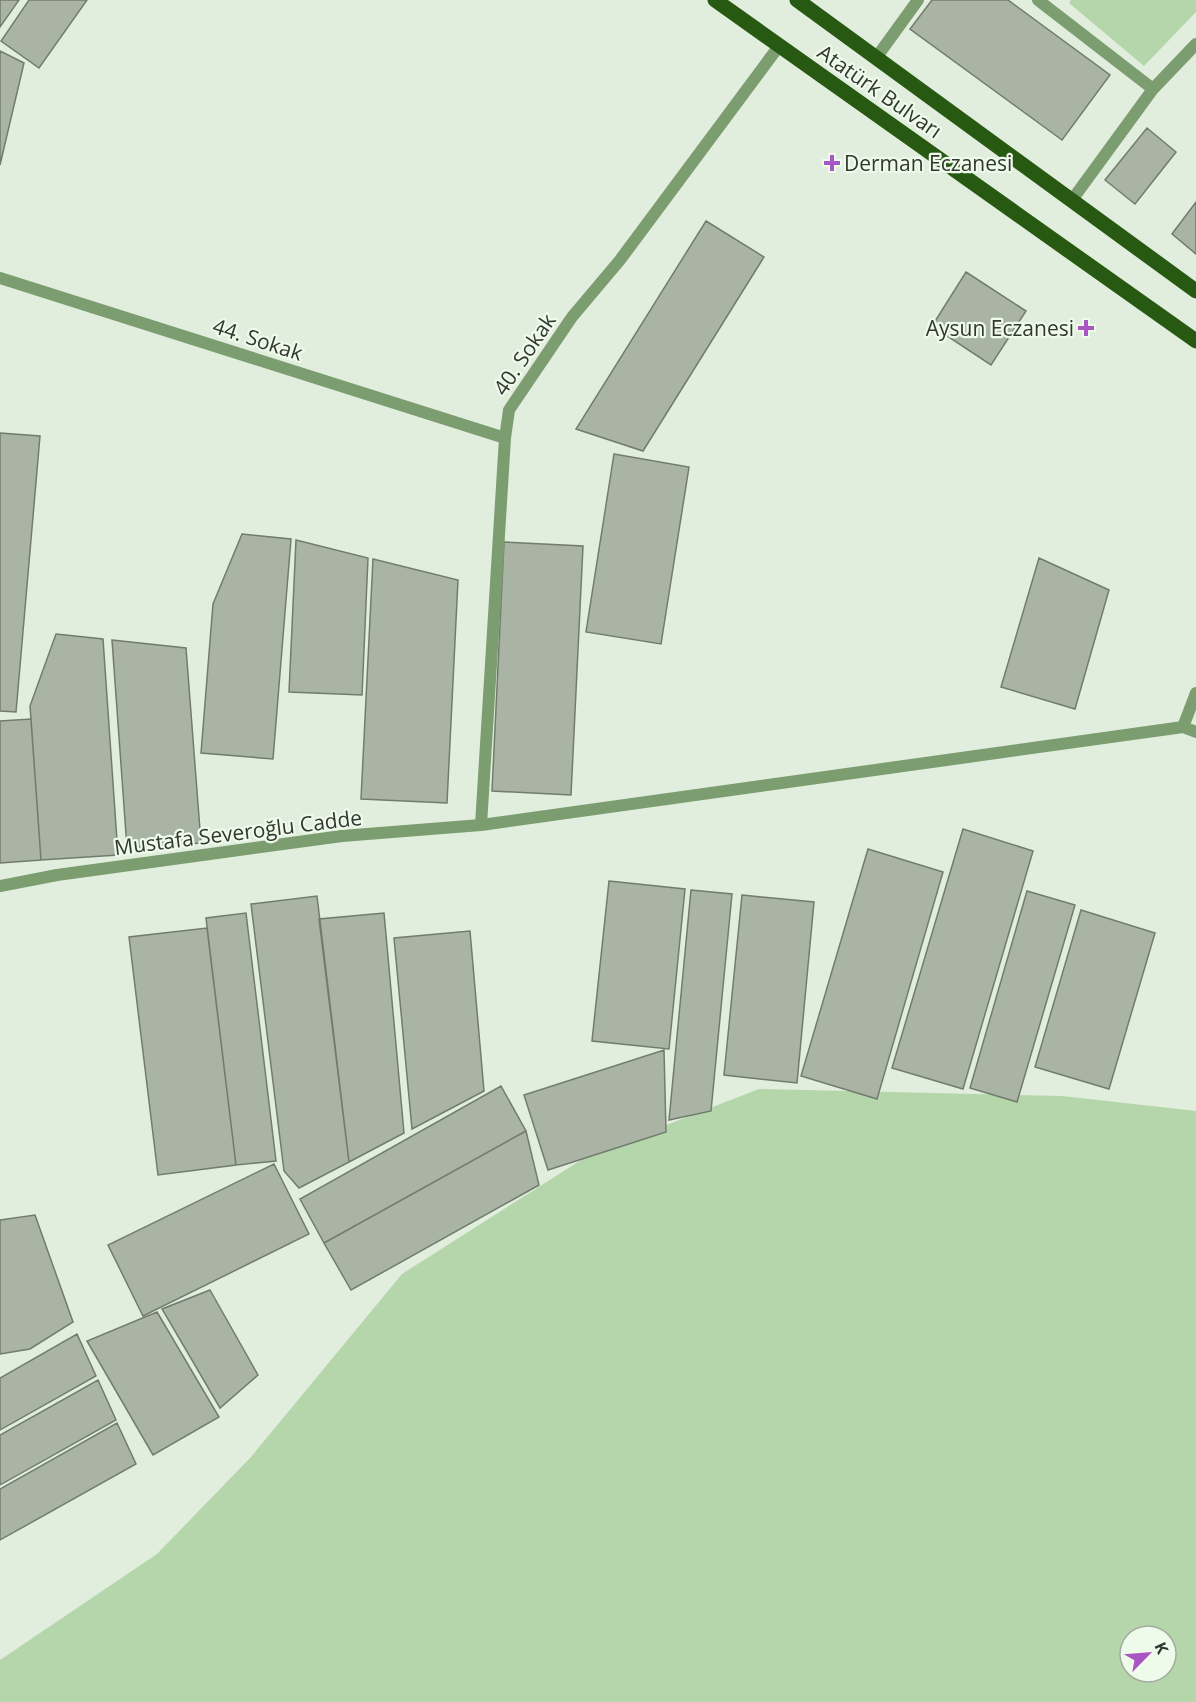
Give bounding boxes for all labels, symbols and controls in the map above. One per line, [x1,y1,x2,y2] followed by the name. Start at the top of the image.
[812,38,948,144] street label: Atatürk Bulvarı
[844,149,1012,177] place label: Derman Eczanesi
[825,156,839,170] marker: Derman Eczanesi
[486,308,562,400] street label: 40. Sokak
[210,311,306,367] street label: 44. Sokak
[926,314,1074,342] place label: Aysun Eczanesi
[1079,321,1093,335] marker: Aysun Eczanesi
[113,803,363,861] street label: Mustafa Severoğlu Cadde
[1118,1624,1178,1684] north arrow
[1149,1638,1174,1657] text: K

